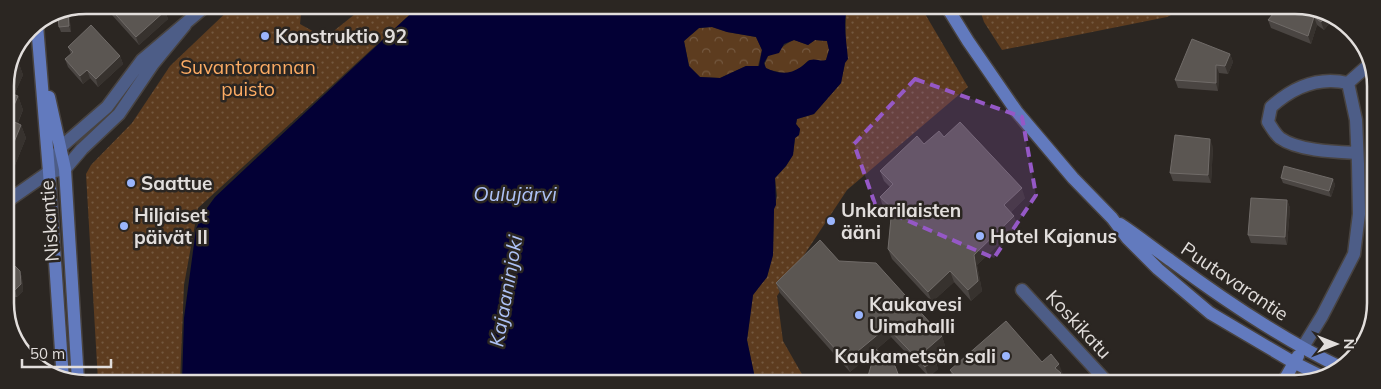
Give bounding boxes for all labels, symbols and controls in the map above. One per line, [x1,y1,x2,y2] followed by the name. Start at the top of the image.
[275,24,407,48] place label: Konstruktio 92
[259,30,271,42] marker: Konstruktio 92
[180,55,316,101] park label: Suvantorannan puisto
[141,171,212,195] place label: Saattue
[125,177,137,189] marker: Saattue
[34,179,64,263] street label: Niskantie
[473,181,557,206] water label: Oulujärvi
[841,198,961,244] place label: Unkarilaisten ääni
[134,203,208,249] place label: Hiljaiset päivät II
[825,215,837,227] marker: Unkarilaisten ääni
[118,220,130,232] marker: Hiljaiset päivät II
[990,224,1117,248] place label: Hotel Kajanus
[974,230,986,242] marker: Hotel Kajanus
[483,233,528,349] water label: Kajaaninjoki
[1177,236,1293,326] street label: Puutavarantie
[1041,285,1117,363] street label: Koskikatu
[869,292,962,338] place label: Kaukavesi Uimahalli
[853,309,865,321] marker: Kaukavesi Uimahalli
[1311,319,1361,369] north arrow
[22,336,111,368] scale bar
[1340,339,1358,349] text: N
[30,344,65,363] text: 50 m
[834,344,996,368] place label: Kaukametsän sali
[1000,350,1012,362] marker: Kaukametsän sali

